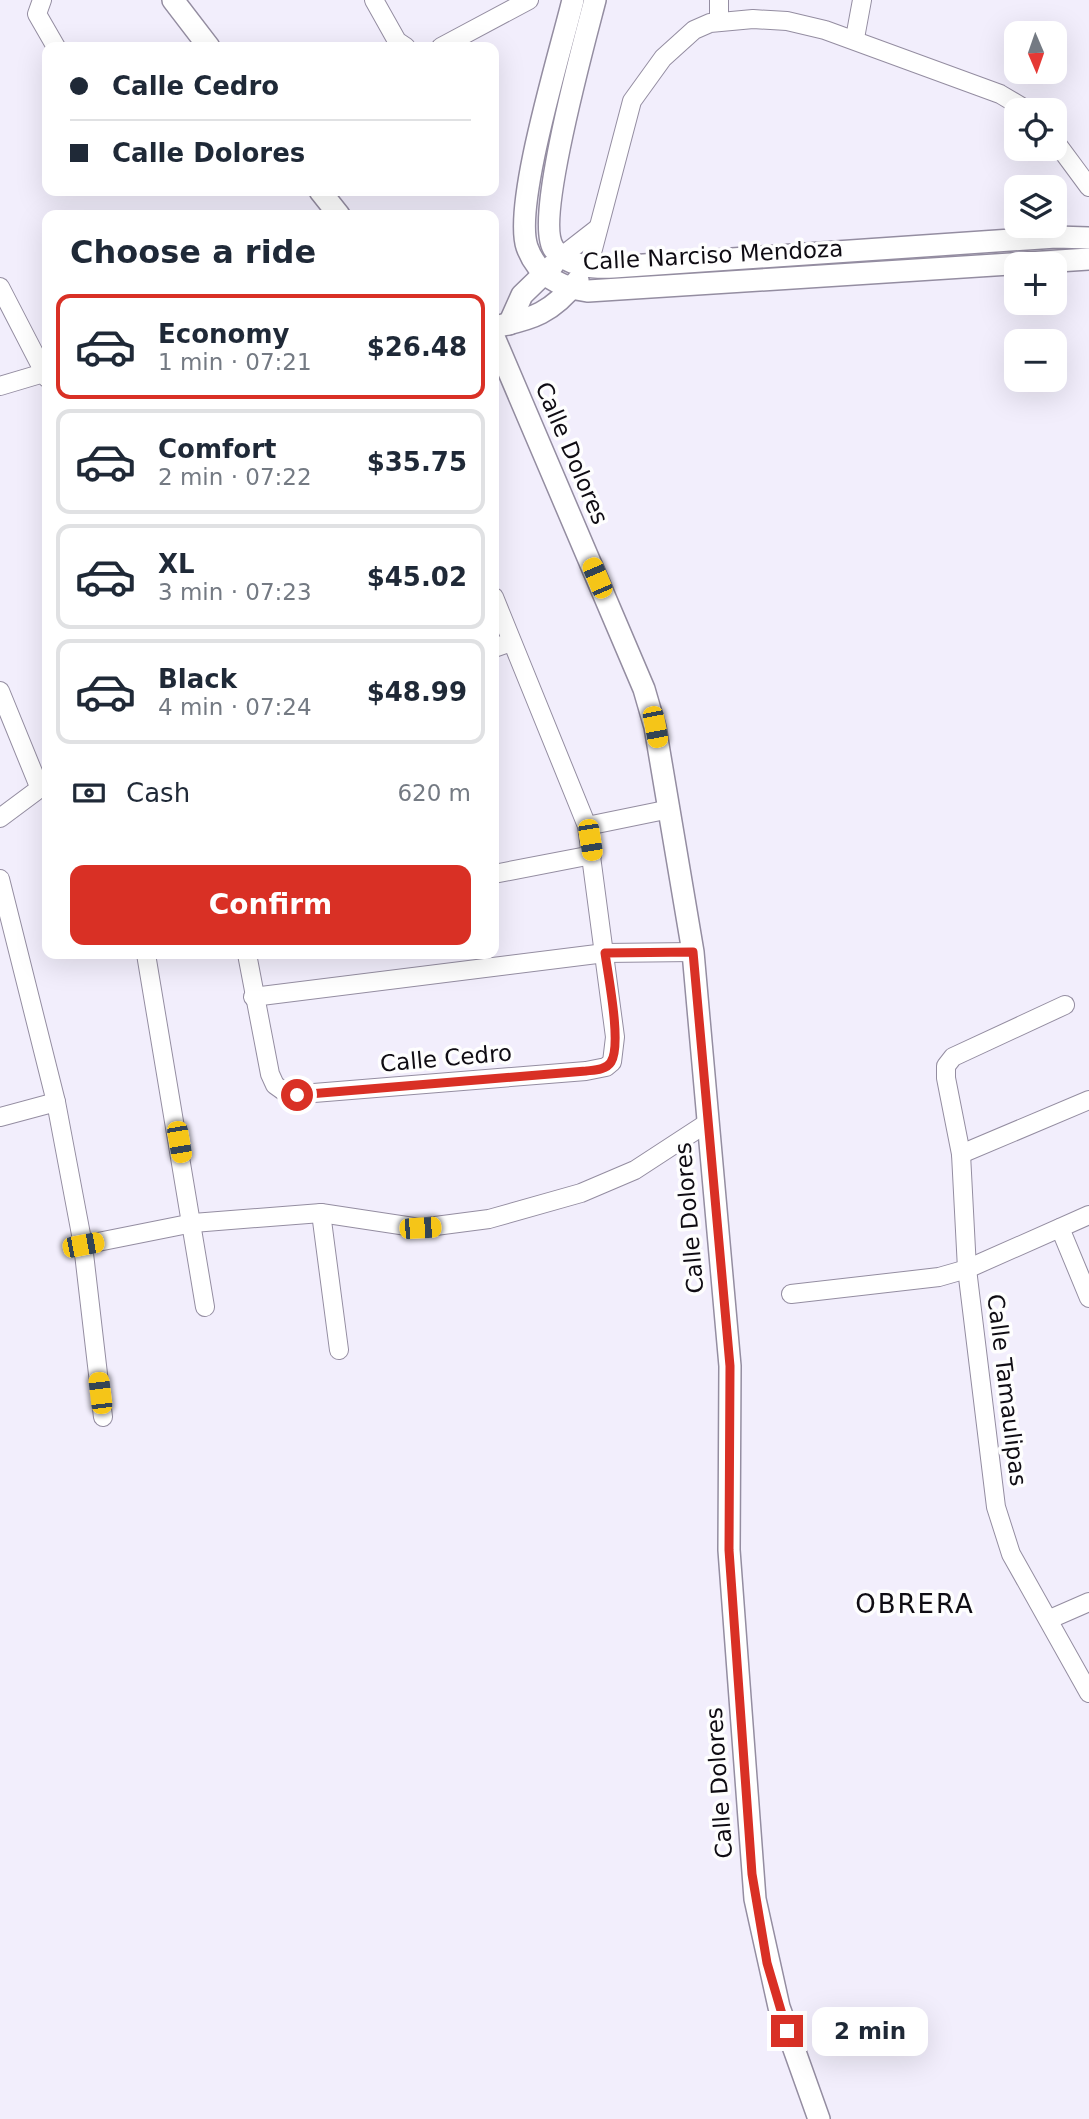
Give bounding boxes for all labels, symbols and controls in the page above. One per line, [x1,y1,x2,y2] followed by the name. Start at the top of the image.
[1004,21,1068,84] north arrow
[1004,21,1067,392] map controls
[112,71,279,101] text: Calle Cedro
[1004,98,1067,161] button: locate
[112,138,305,168] text: Calle Dolores
[1004,175,1067,238] button: layers
[70,233,316,271] text: Choose a ride
[582,235,844,275] street label: Calle Narciso Mendoza
[1004,252,1067,315] button: +
[74,315,137,378] icon: car
[158,319,289,349] text: Economy
[1004,329,1067,392] button: −
[367,332,467,362] text: $26.48
[158,349,312,375] text: 1 min · 07:21
[530,378,614,528] street label: Calle Dolores
[74,430,137,493] icon: car
[158,434,276,464] text: Comfort
[367,447,467,477] text: $35.75
[158,464,312,490] text: 2 min · 07:22
[74,545,137,608] icon: car
[158,549,195,579] text: XL
[580,555,615,601] car
[367,562,467,592] text: $45.02
[158,579,312,605] text: 3 min · 07:23
[74,660,137,723] icon: car
[158,664,237,694] text: Black
[367,677,467,707] text: $48.99
[158,694,312,720] text: 4 min · 07:24
[641,704,670,750] car
[70,774,108,812] icon: cash
[126,778,190,808] text: Cash
[397,780,471,806] text: 620 m
[577,818,604,862] car
[70,865,471,945] button: Confirm
[379,1039,513,1077] street label: Calle Cedro
[281,1079,313,1111] route start
[166,1119,193,1165] car
[669,1141,709,1295] street label: Calle Dolores
[399,1216,442,1240] car
[61,1231,106,1259] car
[982,1293,1032,1487] street label: Calle Tamaulipas
[88,1371,113,1415] car
[855,1589,975,1619] district label: OBRERA
[701,1706,737,1860] street label: Calle Dolores
[812,2007,927,2056] callout: 2 min
[771,2015,803,2047] route end
[834,2018,906,2044] text: 2 min

